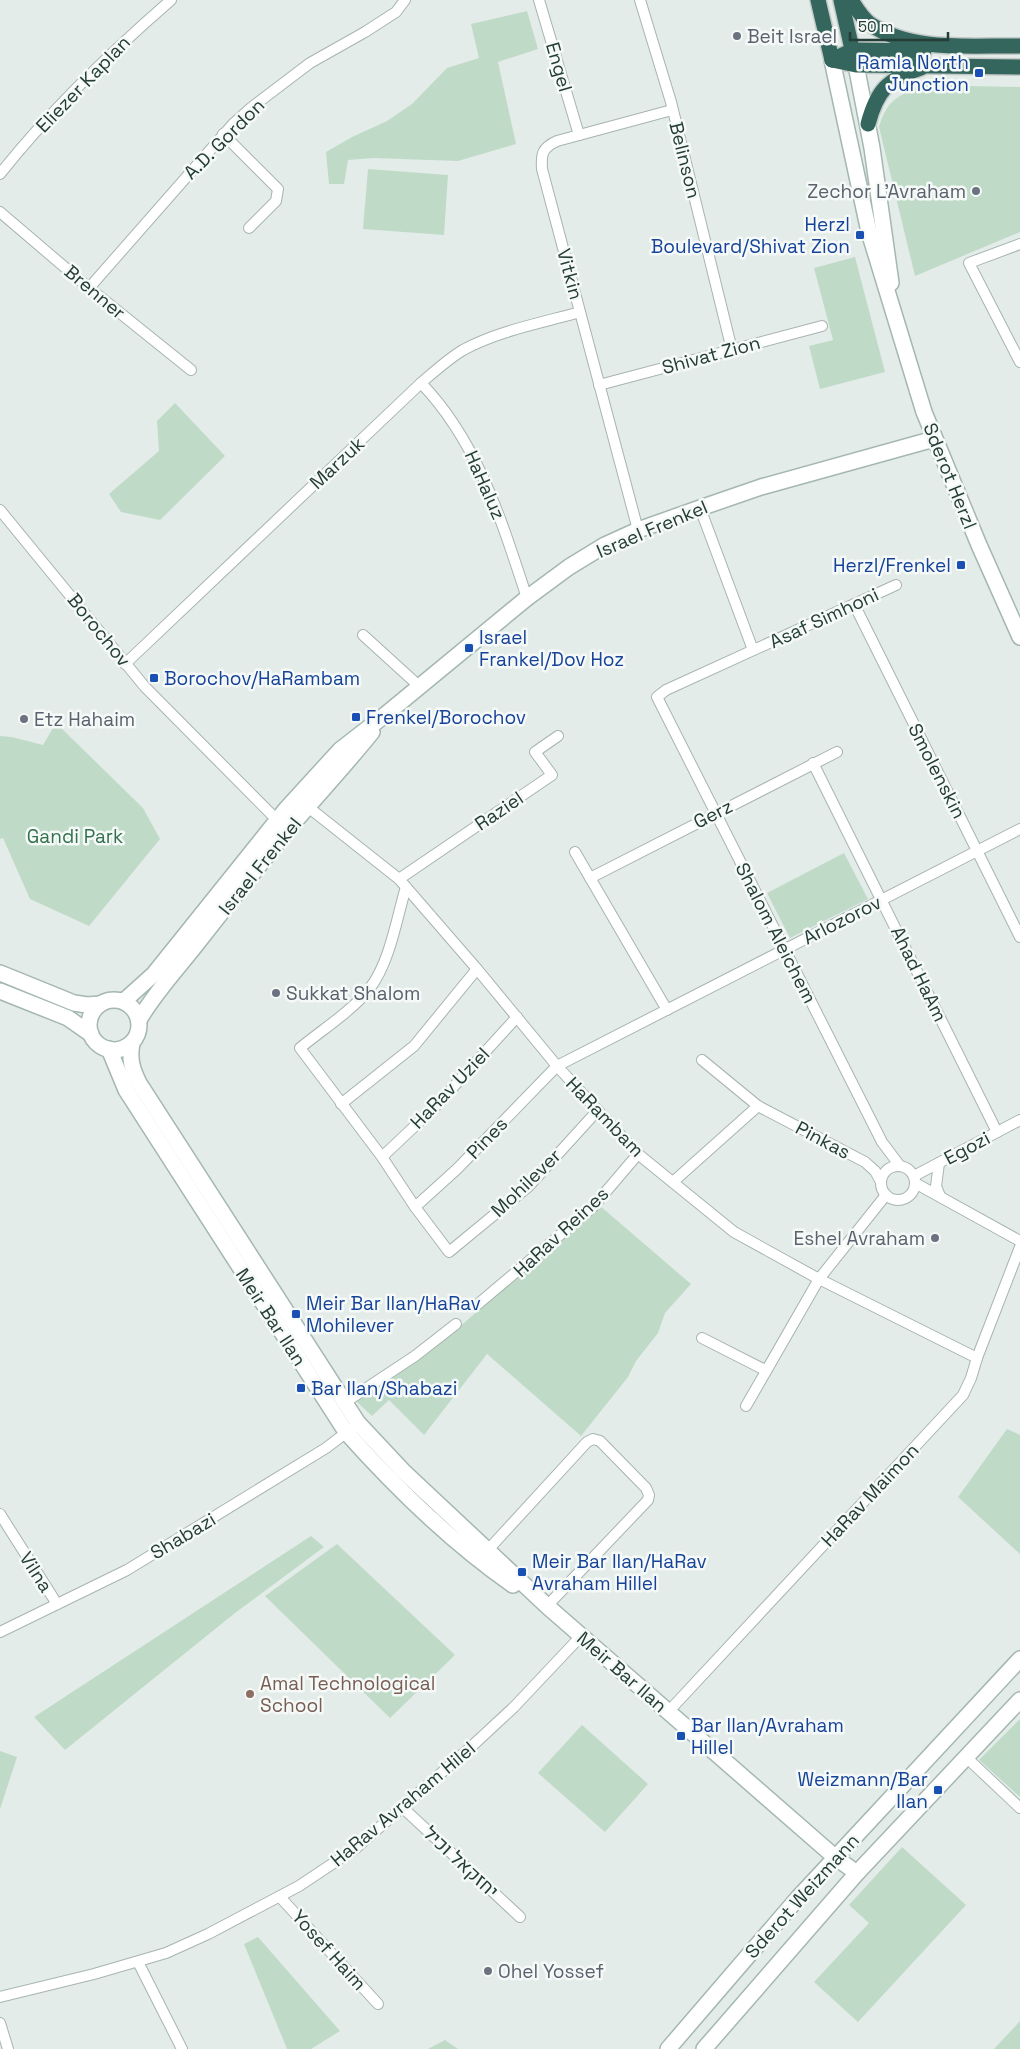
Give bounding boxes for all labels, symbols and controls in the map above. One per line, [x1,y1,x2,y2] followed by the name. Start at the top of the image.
[850,10,948,42] scale bar
[858,17,893,36] text: 50 m
[747,24,837,49] place label: Beit Israel
[30,30,136,138] street label: Eliezer Kaplan
[731,30,743,42] marker: Beit Israel
[540,39,578,95] street label: Engel
[857,50,969,97] place label: Ramla North Junction
[973,67,985,79] marker: Ramla North Junction
[178,93,270,185] street label: A.D. Gordon
[663,119,707,201] street label: Belinson
[807,179,966,204] place label: Zechor L'Avraham
[970,185,982,197] marker: Zechor L'Avraham
[651,212,850,259] place label: Herzl Boulevard/Shivat Zion
[854,229,866,241] marker: Herzl Boulevard/Shivat Zion
[551,246,589,302] street label: Vitkin
[59,259,131,325] street label: Brenner
[659,330,763,380] street label: Shivat Zion
[917,419,983,533] street label: Sderot Herzl
[304,431,370,495] street label: Marzuk
[459,447,511,523] street label: HaHaluz
[593,494,711,564] street label: Israel Frenkel
[833,553,951,578] place label: Herzl/Frenkel
[955,559,967,571] marker: Herzl/Frenkel
[765,582,883,654] street label: Asaf Simhoni
[62,588,136,672] street label: Borochov
[479,625,624,672] place label: Israel Frankel/Dov Hoz
[463,642,475,654] marker: Israel Frankel/Dov Hoz
[164,666,360,691] place label: Borochov/HaRambam
[148,672,160,684] marker: Borochov/HaRambam
[366,705,526,730] place label: Frenkel/Borochov
[34,707,135,732] place label: Etz Hahaim
[350,711,362,723] marker: Frenkel/Borochov
[18,713,30,725] marker: Etz Hahaim
[902,719,972,823] street label: Smolenskin
[470,786,528,836] street label: Raziel
[689,794,737,834] street label: Gerz
[213,812,307,920] street label: Israel Frenkel
[27,824,123,849] park label: Gandi Park
[730,858,822,1008] street label: Shalom Aleichem
[799,890,885,950] street label: Arlozorov
[885,922,953,1026] street label: Ahad HaAm
[286,981,420,1006] place label: Sukkat Shalom
[270,987,282,999] marker: Sukkat Shalom
[405,1042,495,1134] street label: HaRav Uziel
[561,1072,649,1162] street label: HaRambam
[461,1112,513,1164] street label: Pines
[791,1115,855,1165] street label: Pinkas
[940,1125,994,1171] street label: Egozi
[486,1143,566,1223] street label: Mohilever
[508,1181,614,1283] street label: HaRav Reines
[794,1226,925,1251] place label: Eshel Avraham
[929,1232,941,1244] marker: Eshel Avraham
[230,1263,312,1371] street label: Meir Bar Ilan
[306,1291,481,1338] place label: Meir Bar Ilan/HaRav Mohilever
[290,1308,302,1320] marker: Meir Bar Ilan/HaRav Mohilever
[311,1376,457,1401] place label: Bar Ilan/Shabazi
[295,1382,307,1394] marker: Bar Ilan/Shabazi
[816,1438,924,1552] street label: HaRav Maimon
[146,1507,220,1565] street label: Shabazi
[14,1547,58,1597] street label: Vilna
[532,1549,707,1596] place label: Meir Bar Ilan/HaRav Avraham Hillel
[516,1566,528,1578] marker: Meir Bar Ilan/HaRav Avraham Hillel
[572,1626,672,1718] street label: Meir Bar Ilan
[260,1671,435,1718] place label: Amal Technological School
[244,1688,256,1700] marker: Amal Technological School
[691,1713,844,1760] place label: Bar Ilan/Avraham Hillel
[675,1730,687,1742] marker: Bar Ilan/Avraham Hillel
[325,1736,481,1872] street label: HaRav Avraham Hilel
[798,1767,928,1814] place label: Weizmann/Bar Ilan
[932,1784,944,1796] marker: Weizmann/Bar Ilan
[418,1821,504,1903] street label: יחזקאל וכיל
[739,1828,865,1964] street label: Sderot Weizmann
[286,1904,372,1996] street label: Yosef Haim
[498,1959,604,1984] place label: Ohel Yossef
[482,1965,494,1977] marker: Ohel Yossef

